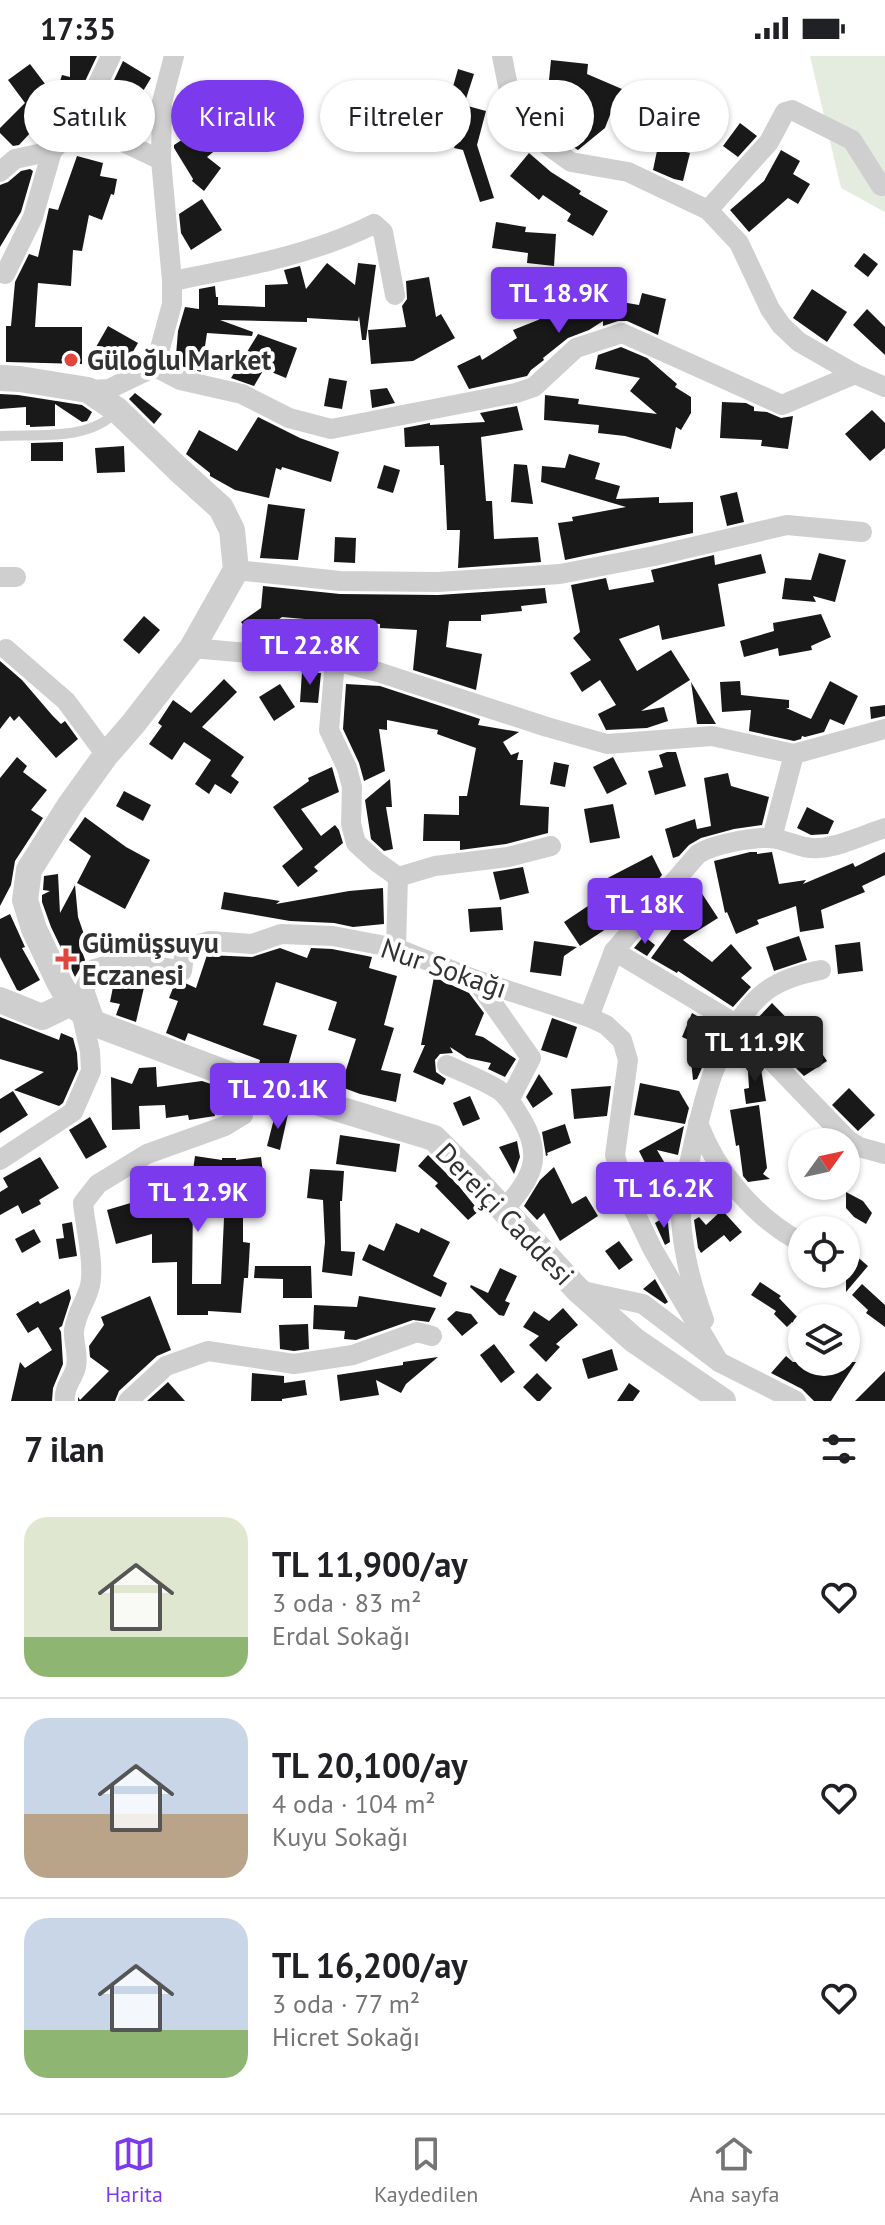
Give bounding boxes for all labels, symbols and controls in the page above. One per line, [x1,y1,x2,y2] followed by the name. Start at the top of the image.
[40,9,116,48] text: 17:35
[24,80,155,152] chip: Satılık
[171,80,304,152] chip: Kiralık
[320,80,471,152] chip: Filtreler
[487,80,594,152] chip: Yeni
[610,80,729,152] chip: Daire
[476,267,642,335] pin: TL 18.9K
[509,276,609,309] text: TL 18.9K
[87,341,272,378] place label: Güloğlu Market
[62,351,80,369] marker: Güloğlu Market
[227,619,393,687] pin: TL 22.8K
[260,628,360,661] text: TL 22.8K
[580,878,710,946] pin: TL 18K
[606,887,685,920] text: TL 18K
[82,924,219,993] place label: Gümüşsuyu Eczanesi
[376,929,512,1006] street label: Nur Sokağı
[57,950,75,968] marker: Gümüşsuyu Eczanesi
[672,1016,838,1084] pin: TL 11.9K
[705,1025,805,1058] text: TL 11.9K
[195,1063,361,1131] pin: TL 20.1K
[228,1072,328,1105] text: TL 20.1K
[788,1128,860,1200] north arrow
[788,1128,860,1376] map controls
[428,1134,583,1293] street label: Dereiçi Caddesi
[581,1162,747,1230] pin: TL 16.2K
[115,1166,281,1234] pin: TL 12.9K
[614,1171,714,1204] text: TL 16.2K
[148,1175,248,1208] text: TL 12.9K
[788,1216,860,1288] button: locate
[788,1304,860,1376] button: layers
[24,1427,105,1471] text: 7 ilan
[817,1427,861,1471] icon: filters
[272,1542,468,1586] text: TL 11,900/ay
[88,1549,184,1645] icon: home
[817,1575,861,1619] icon: heart
[272,1586,421,1619] text: 3 oda · 83 m²
[272,1619,410,1652] text: Erdal Sokağı
[272,1743,468,1787] text: TL 20,100/ay
[88,1750,184,1846] icon: home
[817,1776,861,1820] icon: heart
[272,1787,436,1820] text: 4 oda · 104 m²
[272,1820,408,1853] text: Kuyu Sokağı
[272,1943,468,1987] text: TL 16,200/ay
[88,1950,184,2046] icon: home
[817,1976,861,2020] icon: heart
[272,1987,420,2020] text: 3 oda · 77 m²
[272,2020,420,2053] text: Hicret Sokağı
[106,2132,163,2208] tab: Harita
[374,2132,478,2208] tab: Kaydedilen
[689,2132,779,2208] tab: Ana sayfa

